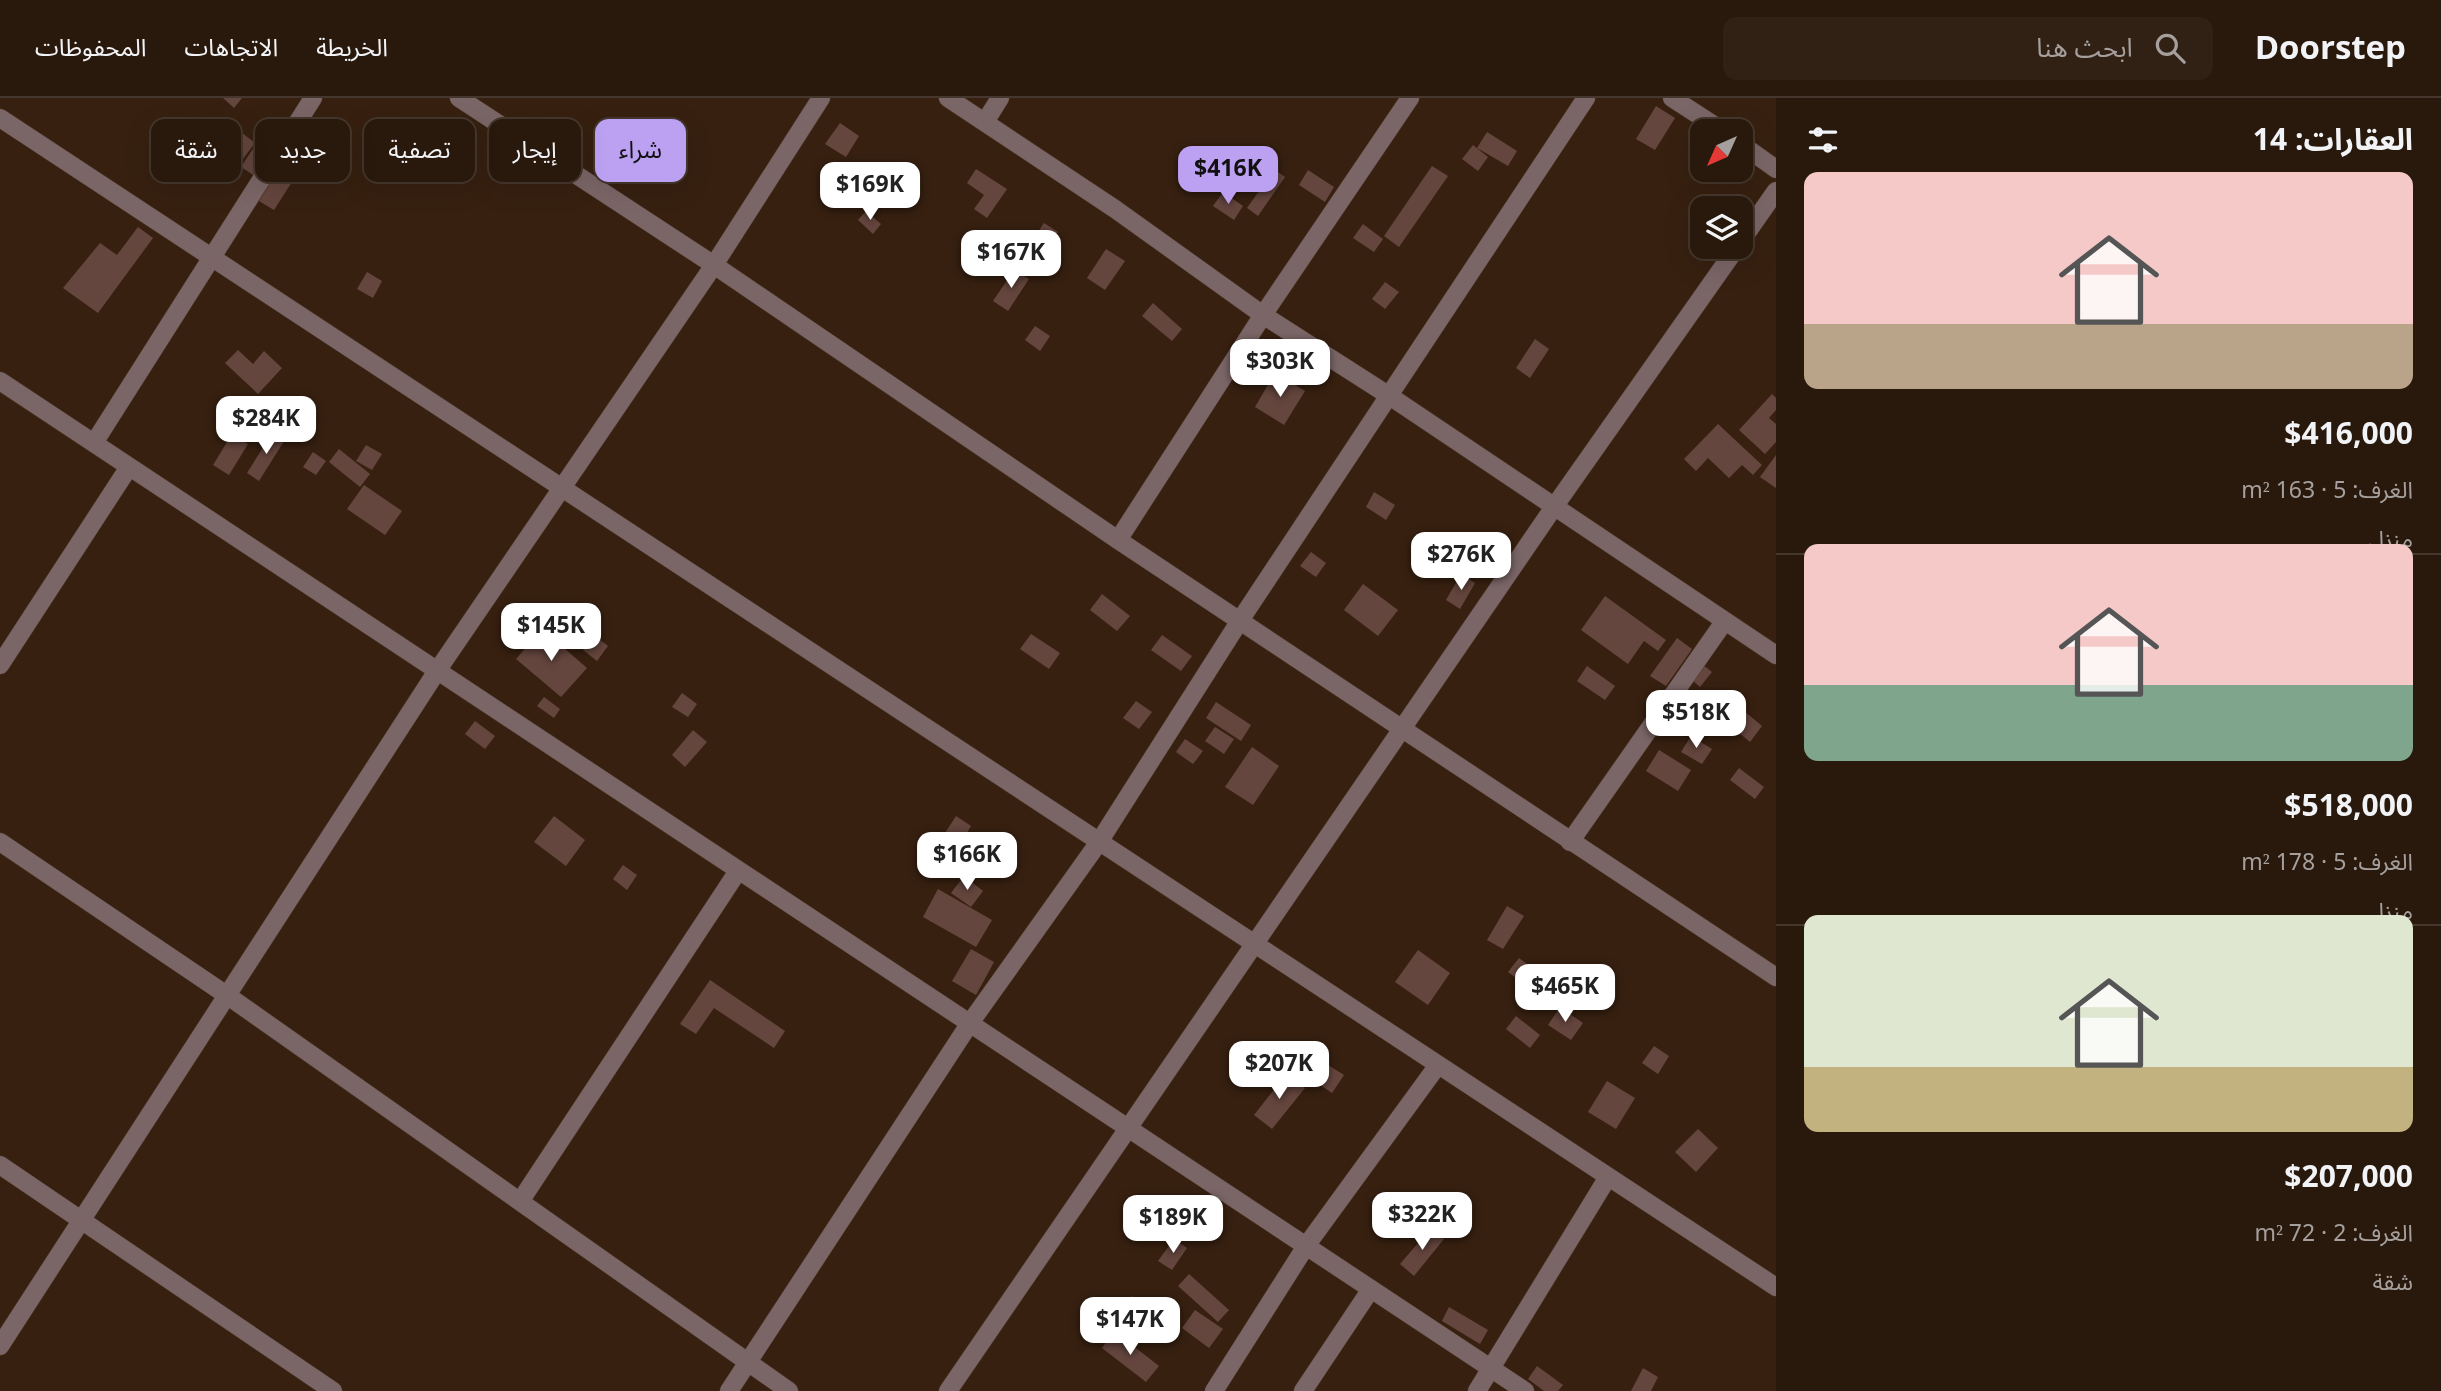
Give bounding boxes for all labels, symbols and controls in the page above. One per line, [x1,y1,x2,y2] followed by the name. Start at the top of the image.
[2255,14,2406,83] text: Doorstep
[1723,17,2213,80] search box
[2036,21,2133,76] text: ابحث هنا
[35,23,146,74] text: المحفوظات
[184,23,278,74] text: الاتجاهات
[316,23,388,74] text: الخريطة
[2151,29,2189,67] icon: search
[2253,109,2413,172] text: العقارات: 14
[151,119,241,182] chip: شقة
[255,119,350,182] chip: جديد
[364,119,475,182] chip: تصفية
[489,119,581,182] chip: إيجار
[595,119,686,182] chip: شراء
[1690,119,1754,182] north arrow
[1690,119,1753,259] map controls
[1804,121,1842,159] icon: filters
[1194,144,1262,193] text: $416K
[1179,146,1277,206] pin: $416K
[836,160,904,209] text: $169K
[821,162,919,222] pin: $169K
[1690,196,1753,259] button: layers
[2046,217,2172,343] icon: home
[977,228,1045,277] text: $167K
[962,230,1060,290] pin: $167K
[1246,337,1314,386] text: $303K
[1231,340,1329,399] pin: $303K
[232,394,300,443] text: $284K
[217,396,315,456] pin: $284K
[2284,403,2413,466] text: $416,000
[2241,466,2413,515] text: الغرف: 5 · 163 m²
[2368,515,2413,564] text: منزل
[1427,530,1495,579] text: $276K
[1412,532,1510,592] pin: $276K
[2046,589,2172,715] icon: home
[517,601,585,650] text: $145K
[502,603,600,663] pin: $145K
[1662,688,1730,737] text: $518K
[1647,690,1745,750] pin: $518K
[2284,775,2413,838] text: $518,000
[933,830,1001,879] text: $166K
[918,832,1016,892] pin: $166K
[2241,838,2413,887] text: الغرف: 5 · 178 m²
[2368,887,2413,936] text: منزل
[2046,960,2172,1086] icon: home
[1531,962,1599,1011] text: $465K
[1516,964,1614,1024] pin: $465K
[1245,1039,1313,1088] text: $207K
[1230,1042,1328,1101] pin: $207K
[2284,1146,2413,1209] text: $207,000
[1388,1190,1456,1239] text: $322K
[1373,1192,1471,1252] pin: $322K
[1139,1193,1207,1242] text: $189K
[1124,1196,1222,1255] pin: $189K
[2254,1209,2413,1258] text: الغرف: 2 · 72 m²
[2372,1258,2413,1307] text: شقة
[1096,1295,1164,1344] text: $147K
[1081,1298,1179,1357] pin: $147K

